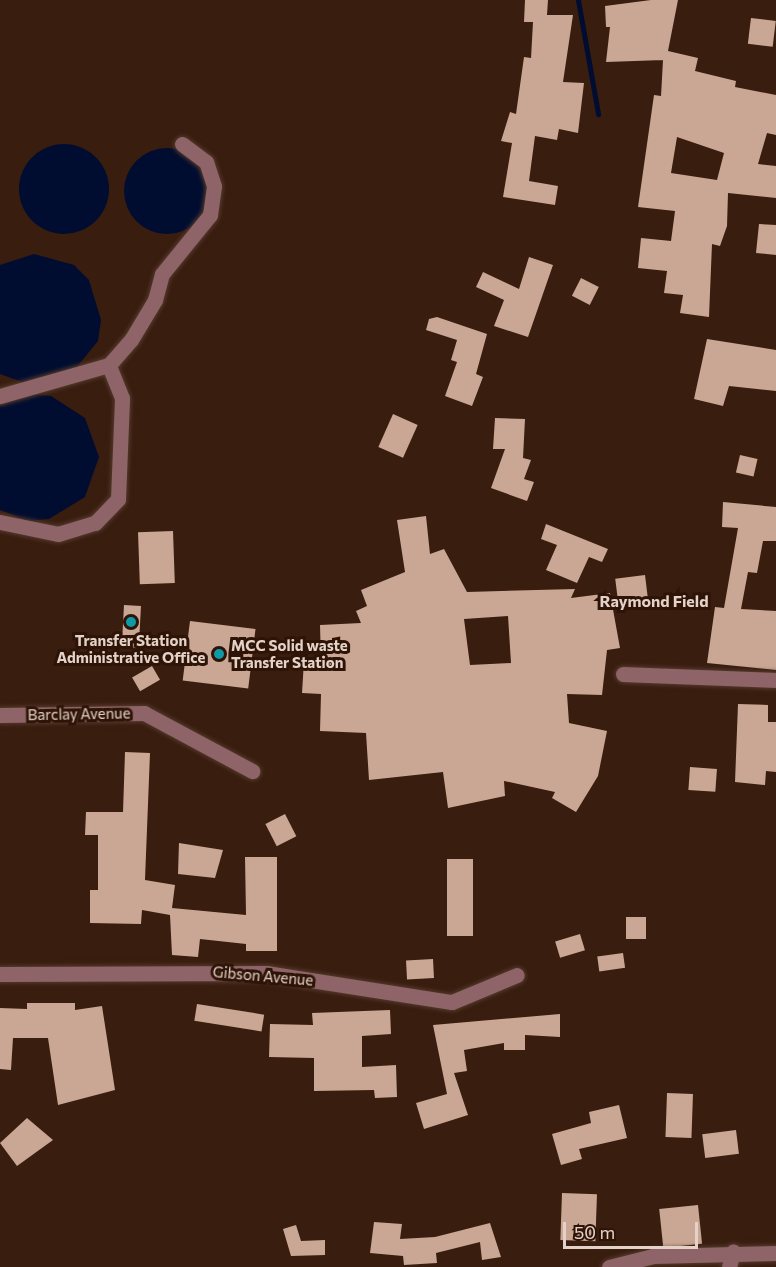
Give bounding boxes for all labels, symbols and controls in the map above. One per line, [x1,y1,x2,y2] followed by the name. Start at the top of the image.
[600,591,708,611] district label: Raymond Field
[124,615,138,629] marker: Transfer Station Administrative Office
[56,631,206,666] place label: Transfer Station Administrative Office
[231,636,348,671] place label: MCC Solid waste Transfer Station
[212,647,226,661] marker: MCC Solid waste Transfer Station
[27,704,131,724] street label: Barclay Avenue
[212,963,314,989] street label: Gibson Avenue
[566,1210,701,1248] scale bar
[574,1221,615,1243] text: 50 m

